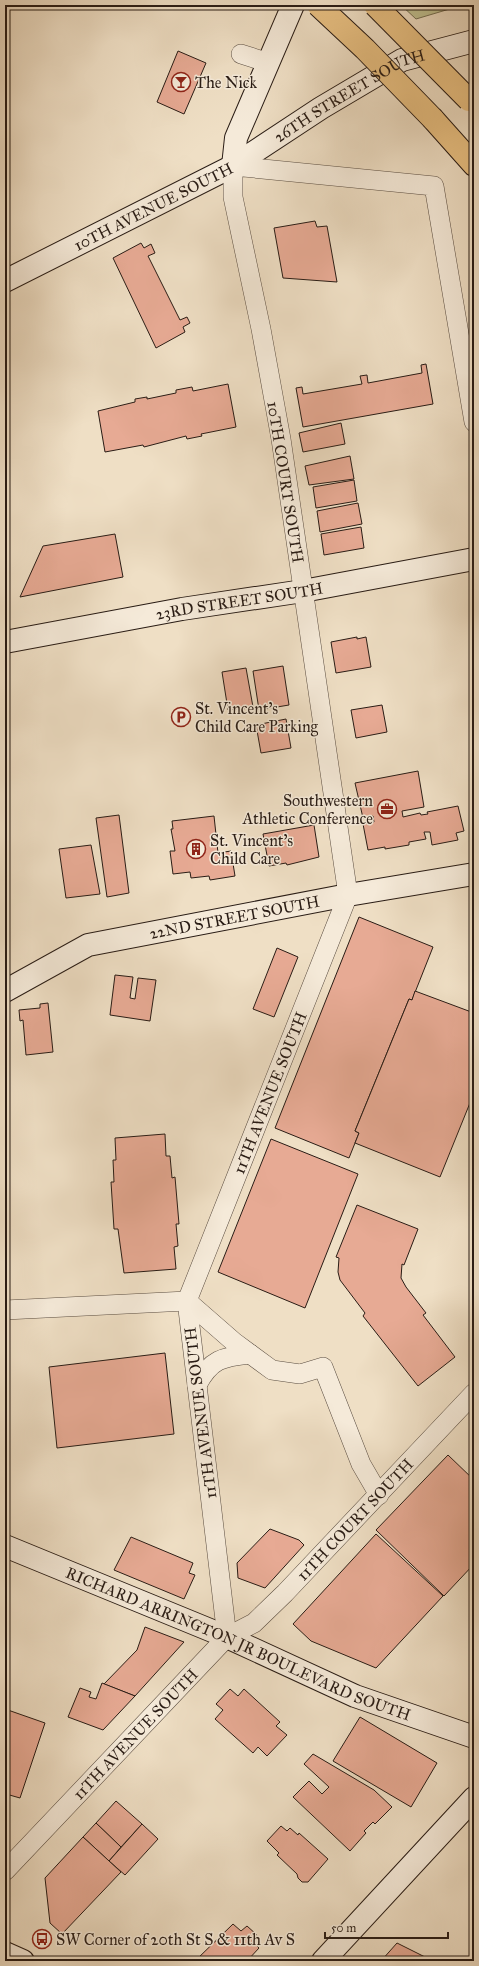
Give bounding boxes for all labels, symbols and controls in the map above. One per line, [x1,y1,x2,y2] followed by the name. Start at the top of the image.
[270,45,427,146] street label: 26TH STREET SOUTH
[170,71,192,93] bar icon: The Nick
[195,73,258,92] place label: The Nick
[71,159,236,255] street label: 10TH AVENUE SOUTH
[263,400,308,564] street label: 10TH COURT SOUTH
[154,578,325,624] street label: 23RD STREET SOUTH
[195,699,319,737] place label: St. Vincent's Child Care Parking
[170,706,192,728] parking icon: St. Vincent's Child Care Parking
[241,791,373,828] place label: Southwestern Athletic Conference
[376,798,398,820] office icon: Southwestern Athletic Conference
[210,831,293,868] place label: St. Vincent's Child Care
[185,838,207,860] building icon: St. Vincent's Child Care
[148,892,321,943] street label: 22ND STREET SOUTH
[229,1009,311,1177] street label: 11TH AVENUE SOUTH
[181,1326,220,1500] street label: 11TH AVENUE SOUTH
[293,1455,417,1585] street label: 11TH COURT SOUTH
[63,1563,413,1725] street label: RICHARD ARRINGTON JR BOULEVARD SOUTH
[69,1665,202,1803] street label: 11TH AVENUE SOUTH
[325,1914,448,1940] scale bar
[331,1921,356,1935] text: 50 m
[31,1928,53,1950] bus stop icon: SW Corner of 20th St S & 11th Av S
[56,1930,295,1949] place label: SW Corner of 20th St S & 11th Av S

